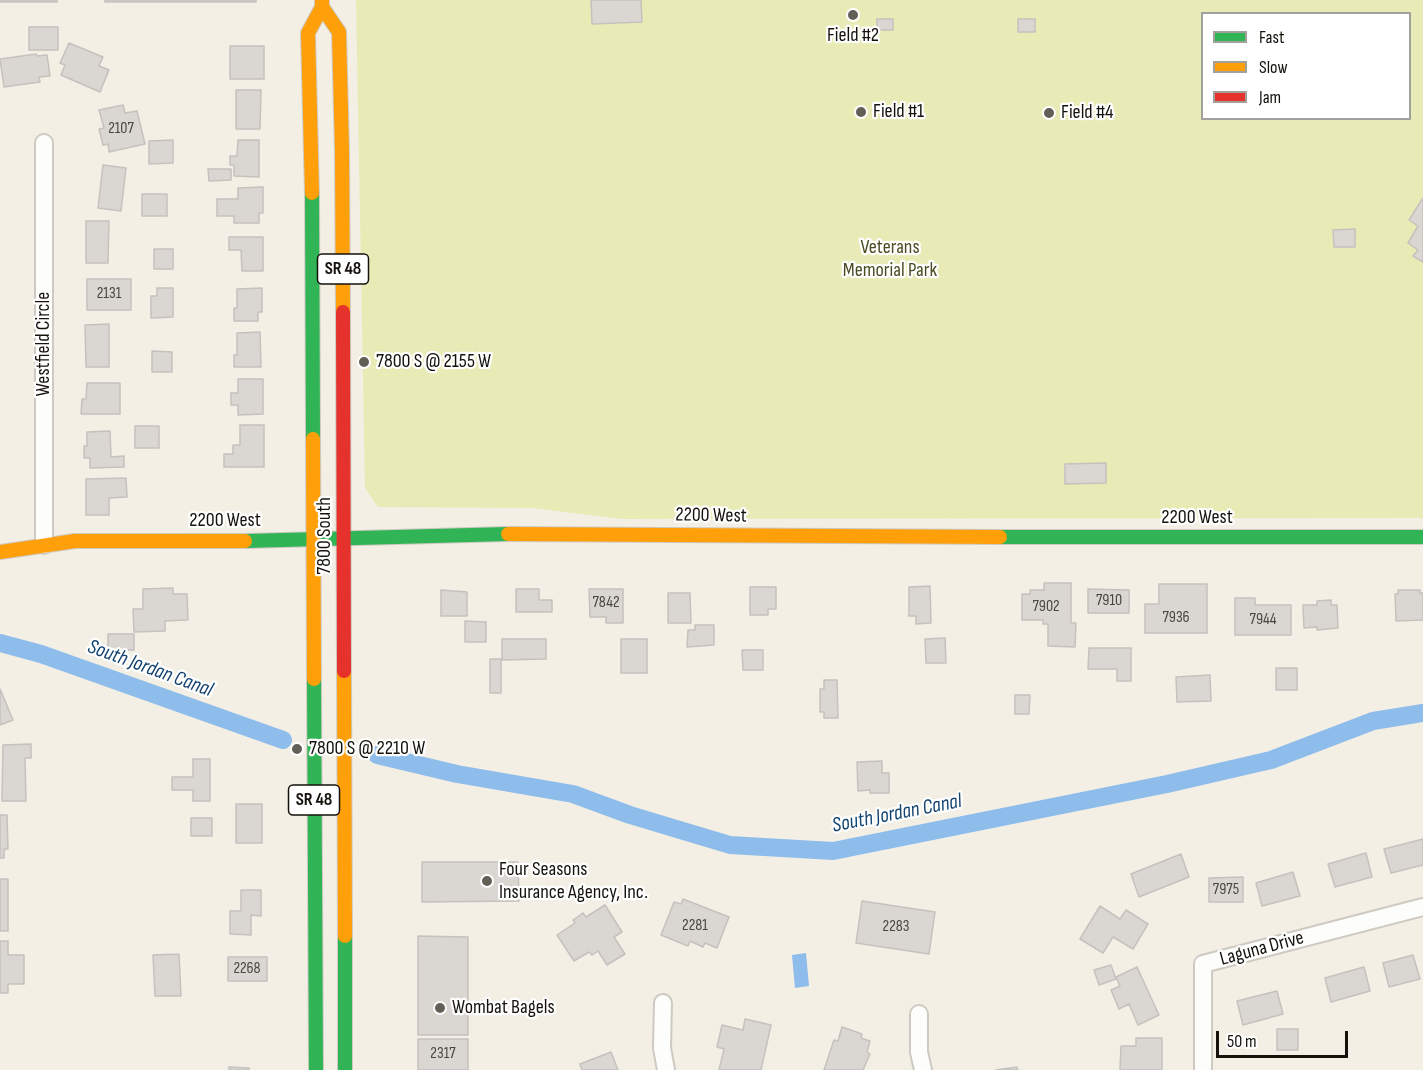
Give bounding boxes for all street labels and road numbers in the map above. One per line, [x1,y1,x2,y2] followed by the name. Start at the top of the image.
[318,254,368,284] road number: SR 48
[32,292,56,396] street label: Westfield Circle
[313,497,337,575] street label: 7800 South
[675,503,747,529] street label: 2200 West
[1161,506,1233,530] street label: 2200 West
[189,509,261,533] street label: 2200 West
[288,785,340,815] road number: SR 48
[1217,926,1307,972] street label: Laguna Drive

